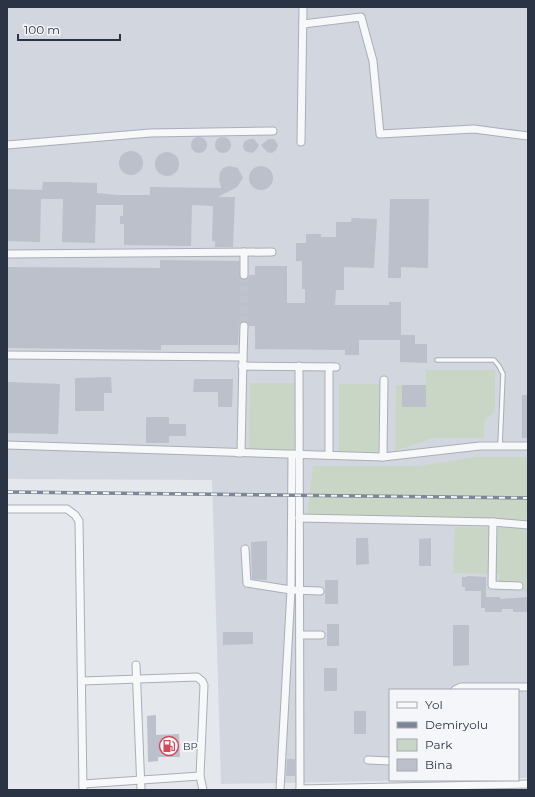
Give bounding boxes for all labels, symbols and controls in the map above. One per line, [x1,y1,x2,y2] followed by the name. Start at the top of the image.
[18,16,120,42] scale bar
[24,22,60,37] text: 100 m
[389,689,519,781] legend
[425,697,443,712] text: Yol
[425,717,488,732] text: Demiryolu
[158,735,180,757] fuel station icon: BP
[425,737,453,752] text: Park
[183,740,198,753] place label: BP
[425,757,452,772] text: Bina

